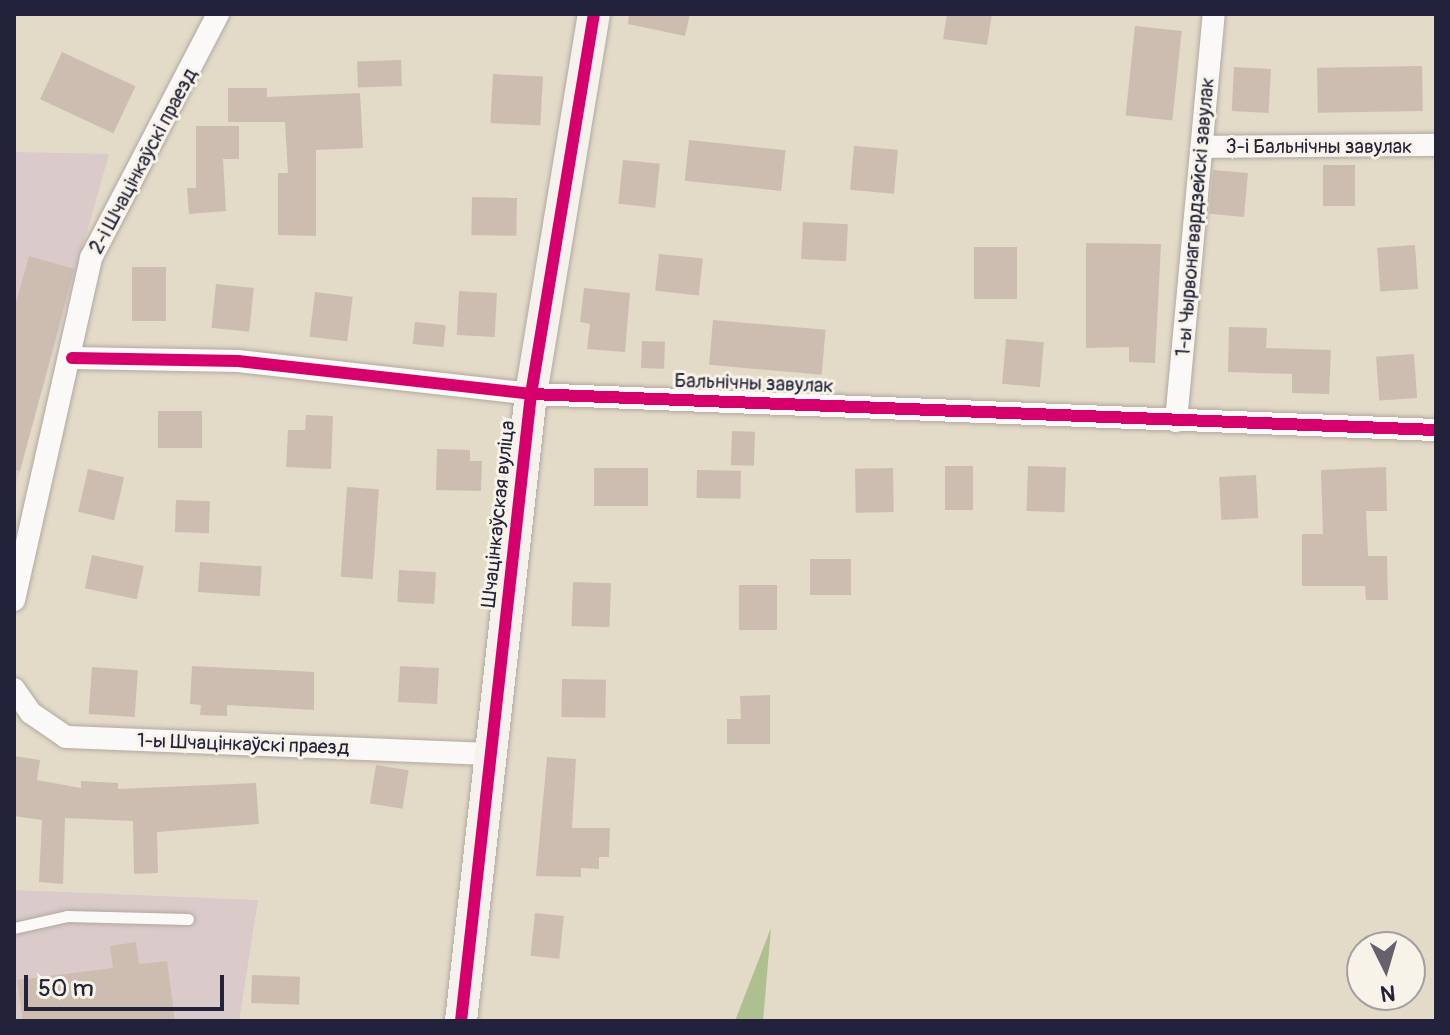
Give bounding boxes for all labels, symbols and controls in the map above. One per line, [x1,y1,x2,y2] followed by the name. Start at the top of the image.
[84,64,202,258] street label: 2-і Шчацінкаўскі праезд
[1171,76,1219,358] street label: 1-ы Чырвонагвардзейскі завулак
[1226,134,1412,158] street label: 3-і Бальнічны завулак
[674,368,834,398] street label: Бальнічны завулак
[476,419,520,609] street label: Шчацінкаўская вуліца
[136,728,350,760] street label: 1-ы Шчацінкаўскі праезд
[1346,931,1426,1011] north arrow
[28,959,228,1009] scale bar
[38,974,94,1003] text: 50 m
[1379,978,1397,1008] text: N

